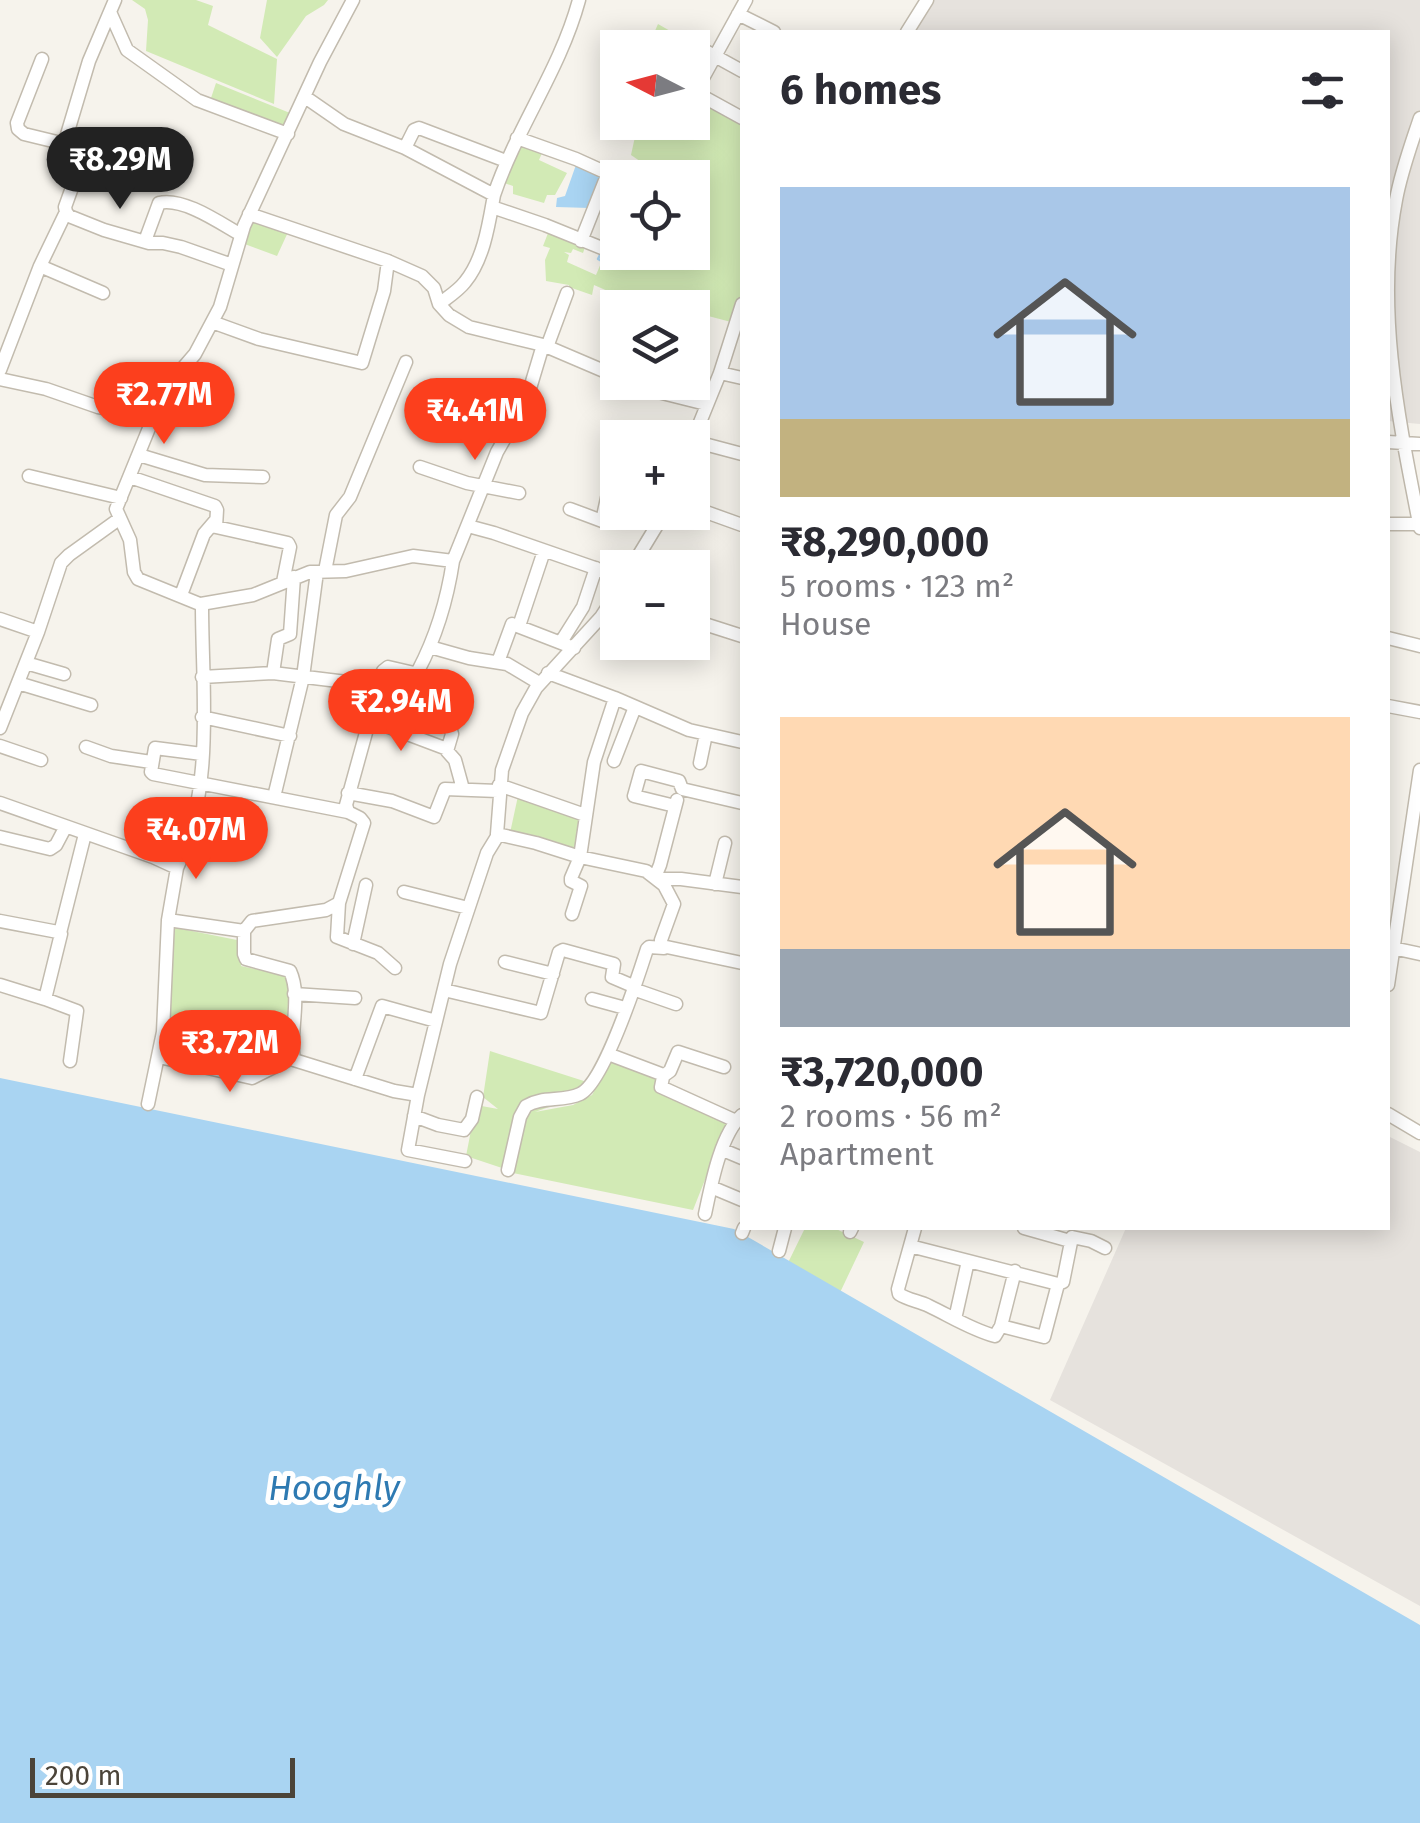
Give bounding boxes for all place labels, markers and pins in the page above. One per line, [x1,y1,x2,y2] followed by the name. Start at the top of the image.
[39,127,201,212] pin: ₹8.29M
[83,362,245,447] pin: ₹2.77M
[394,378,556,463] pin: ₹4.41M
[320,669,482,754] pin: ₹2.94M
[115,797,277,882] pin: ₹4.07M
[149,1010,311,1095] pin: ₹3.72M

